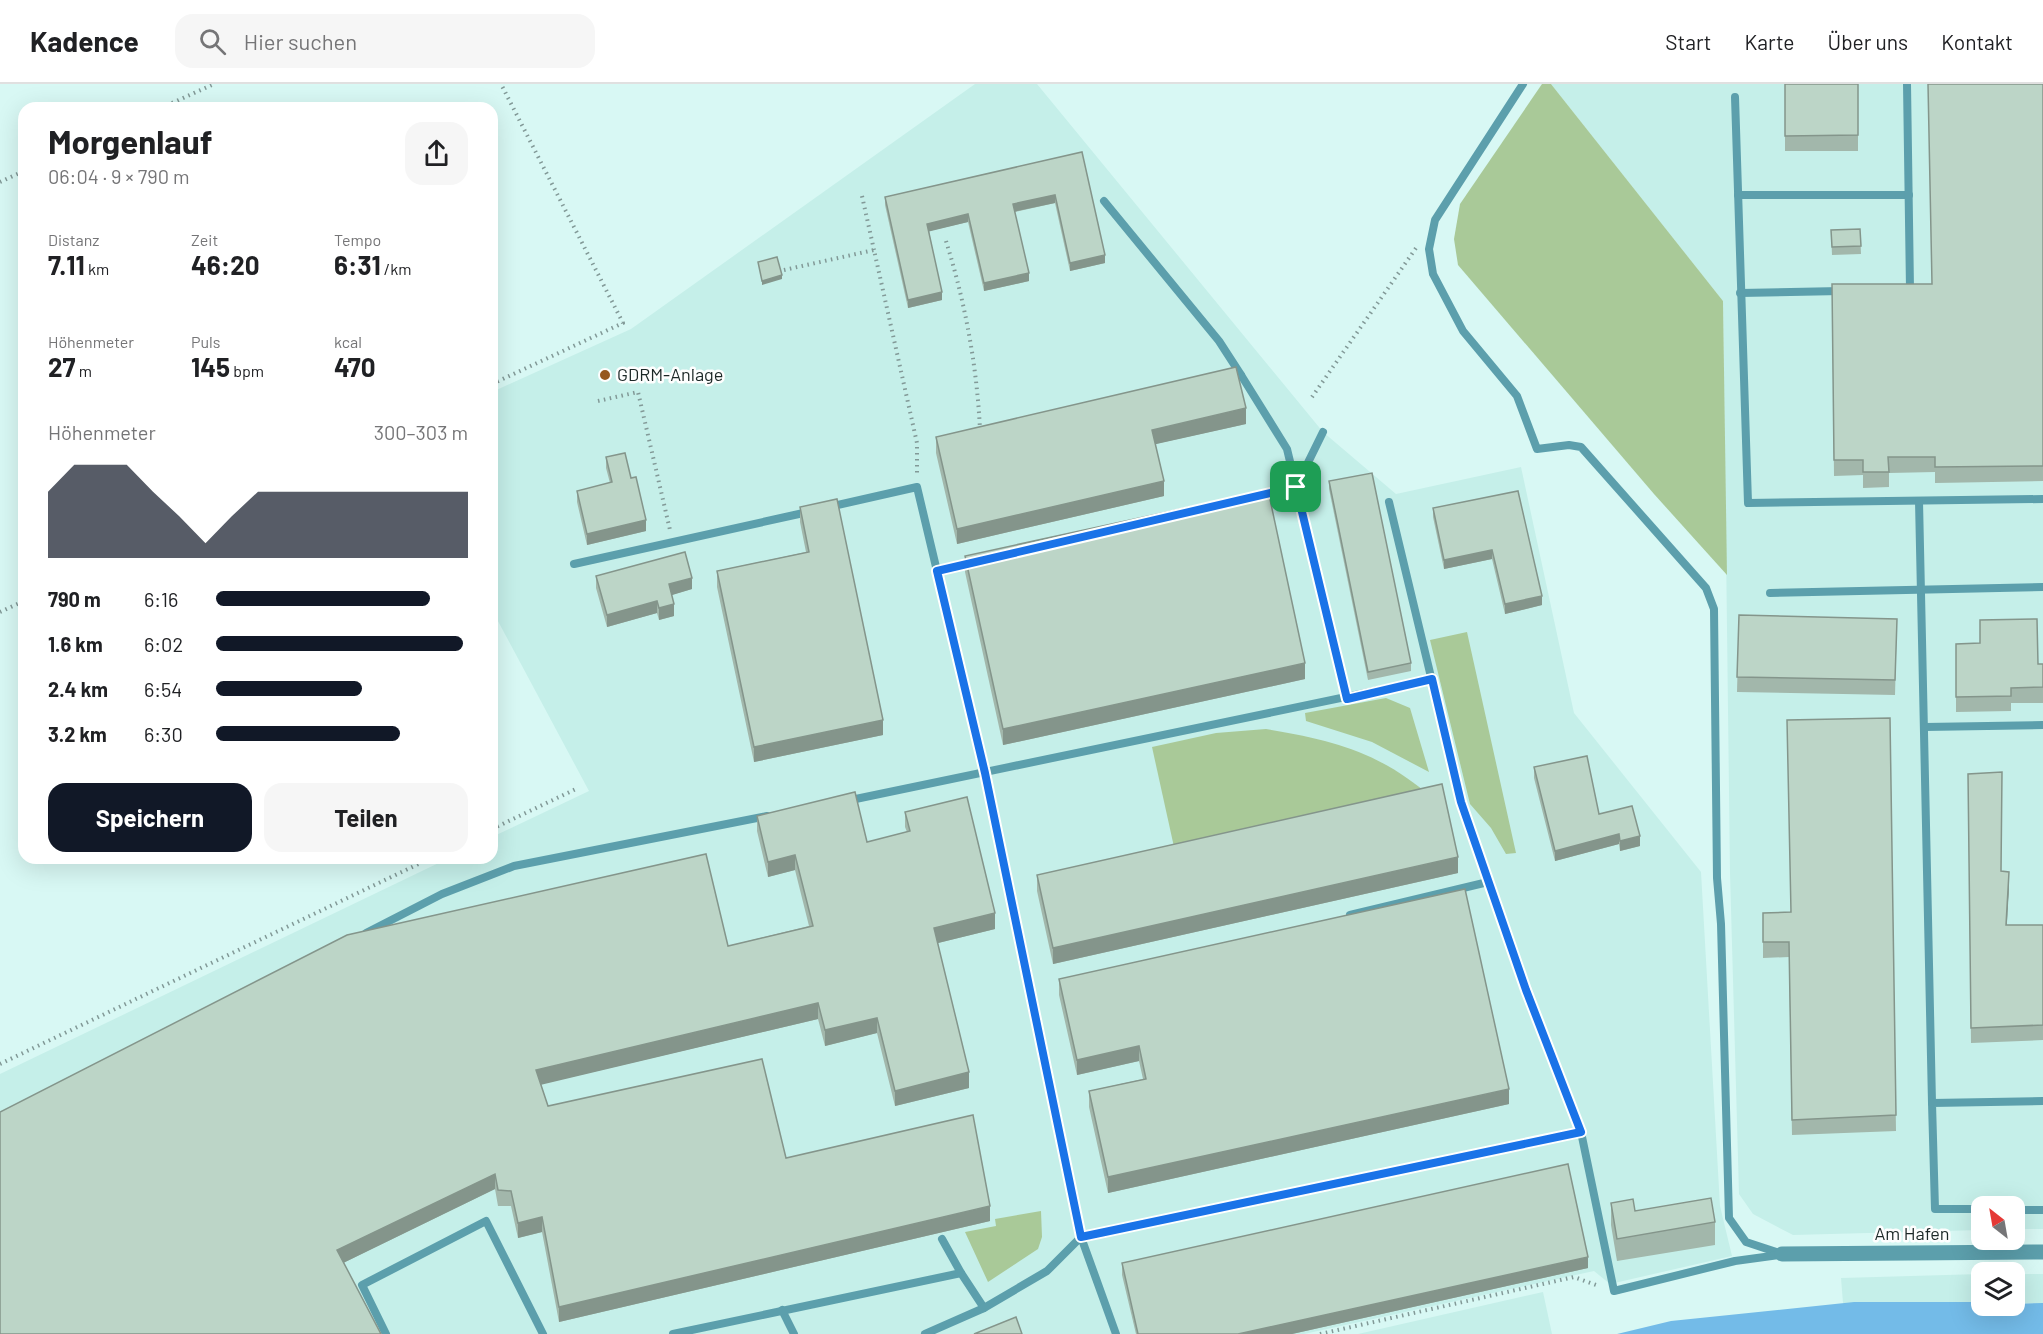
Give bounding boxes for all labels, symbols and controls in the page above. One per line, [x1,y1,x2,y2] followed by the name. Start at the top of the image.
[175,14,595,68] search box
[30,24,139,58] text: Kadence
[196,25,229,58] icon: search
[244,28,357,54] text: Hier suchen
[1665,29,1712,54] text: Start
[1745,29,1795,54] text: Karte
[1828,29,1908,54] text: Über uns
[1941,29,2013,54] text: Kontakt
[48,121,213,161] text: Morgenlauf
[405,122,468,185] button: share
[48,164,189,188] text: 06:04 · 9 × 790 m
[48,230,99,249] text: Distanz
[191,230,218,249] text: Zeit
[334,230,381,249] text: Tempo
[48,249,85,280] text: 7.11
[191,249,260,280] text: 46:20
[334,249,381,280] text: 6:31
[85,259,109,278] text: km
[381,259,411,278] text: /km
[48,332,134,351] text: Höhenmeter
[191,332,220,351] text: Puls
[334,332,362,351] text: kcal
[48,351,75,382] text: 27
[191,351,230,382] text: 145
[334,351,376,382] text: 470
[75,361,92,380] text: m
[230,361,264,380] text: bpm
[617,363,723,385] place label: GDRM-Anlage
[598,368,612,382] marker: GDRM-Anlage
[48,420,156,444] text: Höhenmeter
[374,420,468,444] text: 300–303 m
[1270,461,1321,512] pin
[1279,470,1312,503] icon: arrive
[48,587,101,611] text: 790 m
[144,587,178,611] text: 6:16
[48,632,103,656] text: 1.6 km
[144,632,183,656] text: 6:02
[48,677,108,701] text: 2.4 km
[144,677,182,701] text: 6:54
[48,722,107,746] text: 3.2 km
[144,722,183,746] text: 6:30
[48,783,252,852] button: Speichern
[264,783,468,852] button: Teilen
[1971,1196,2025,1250] north arrow
[1971,1196,2025,1316] map controls
[1874,1222,1950,1244] street label: Am Hafen
[1971,1262,2025,1316] button: layers

